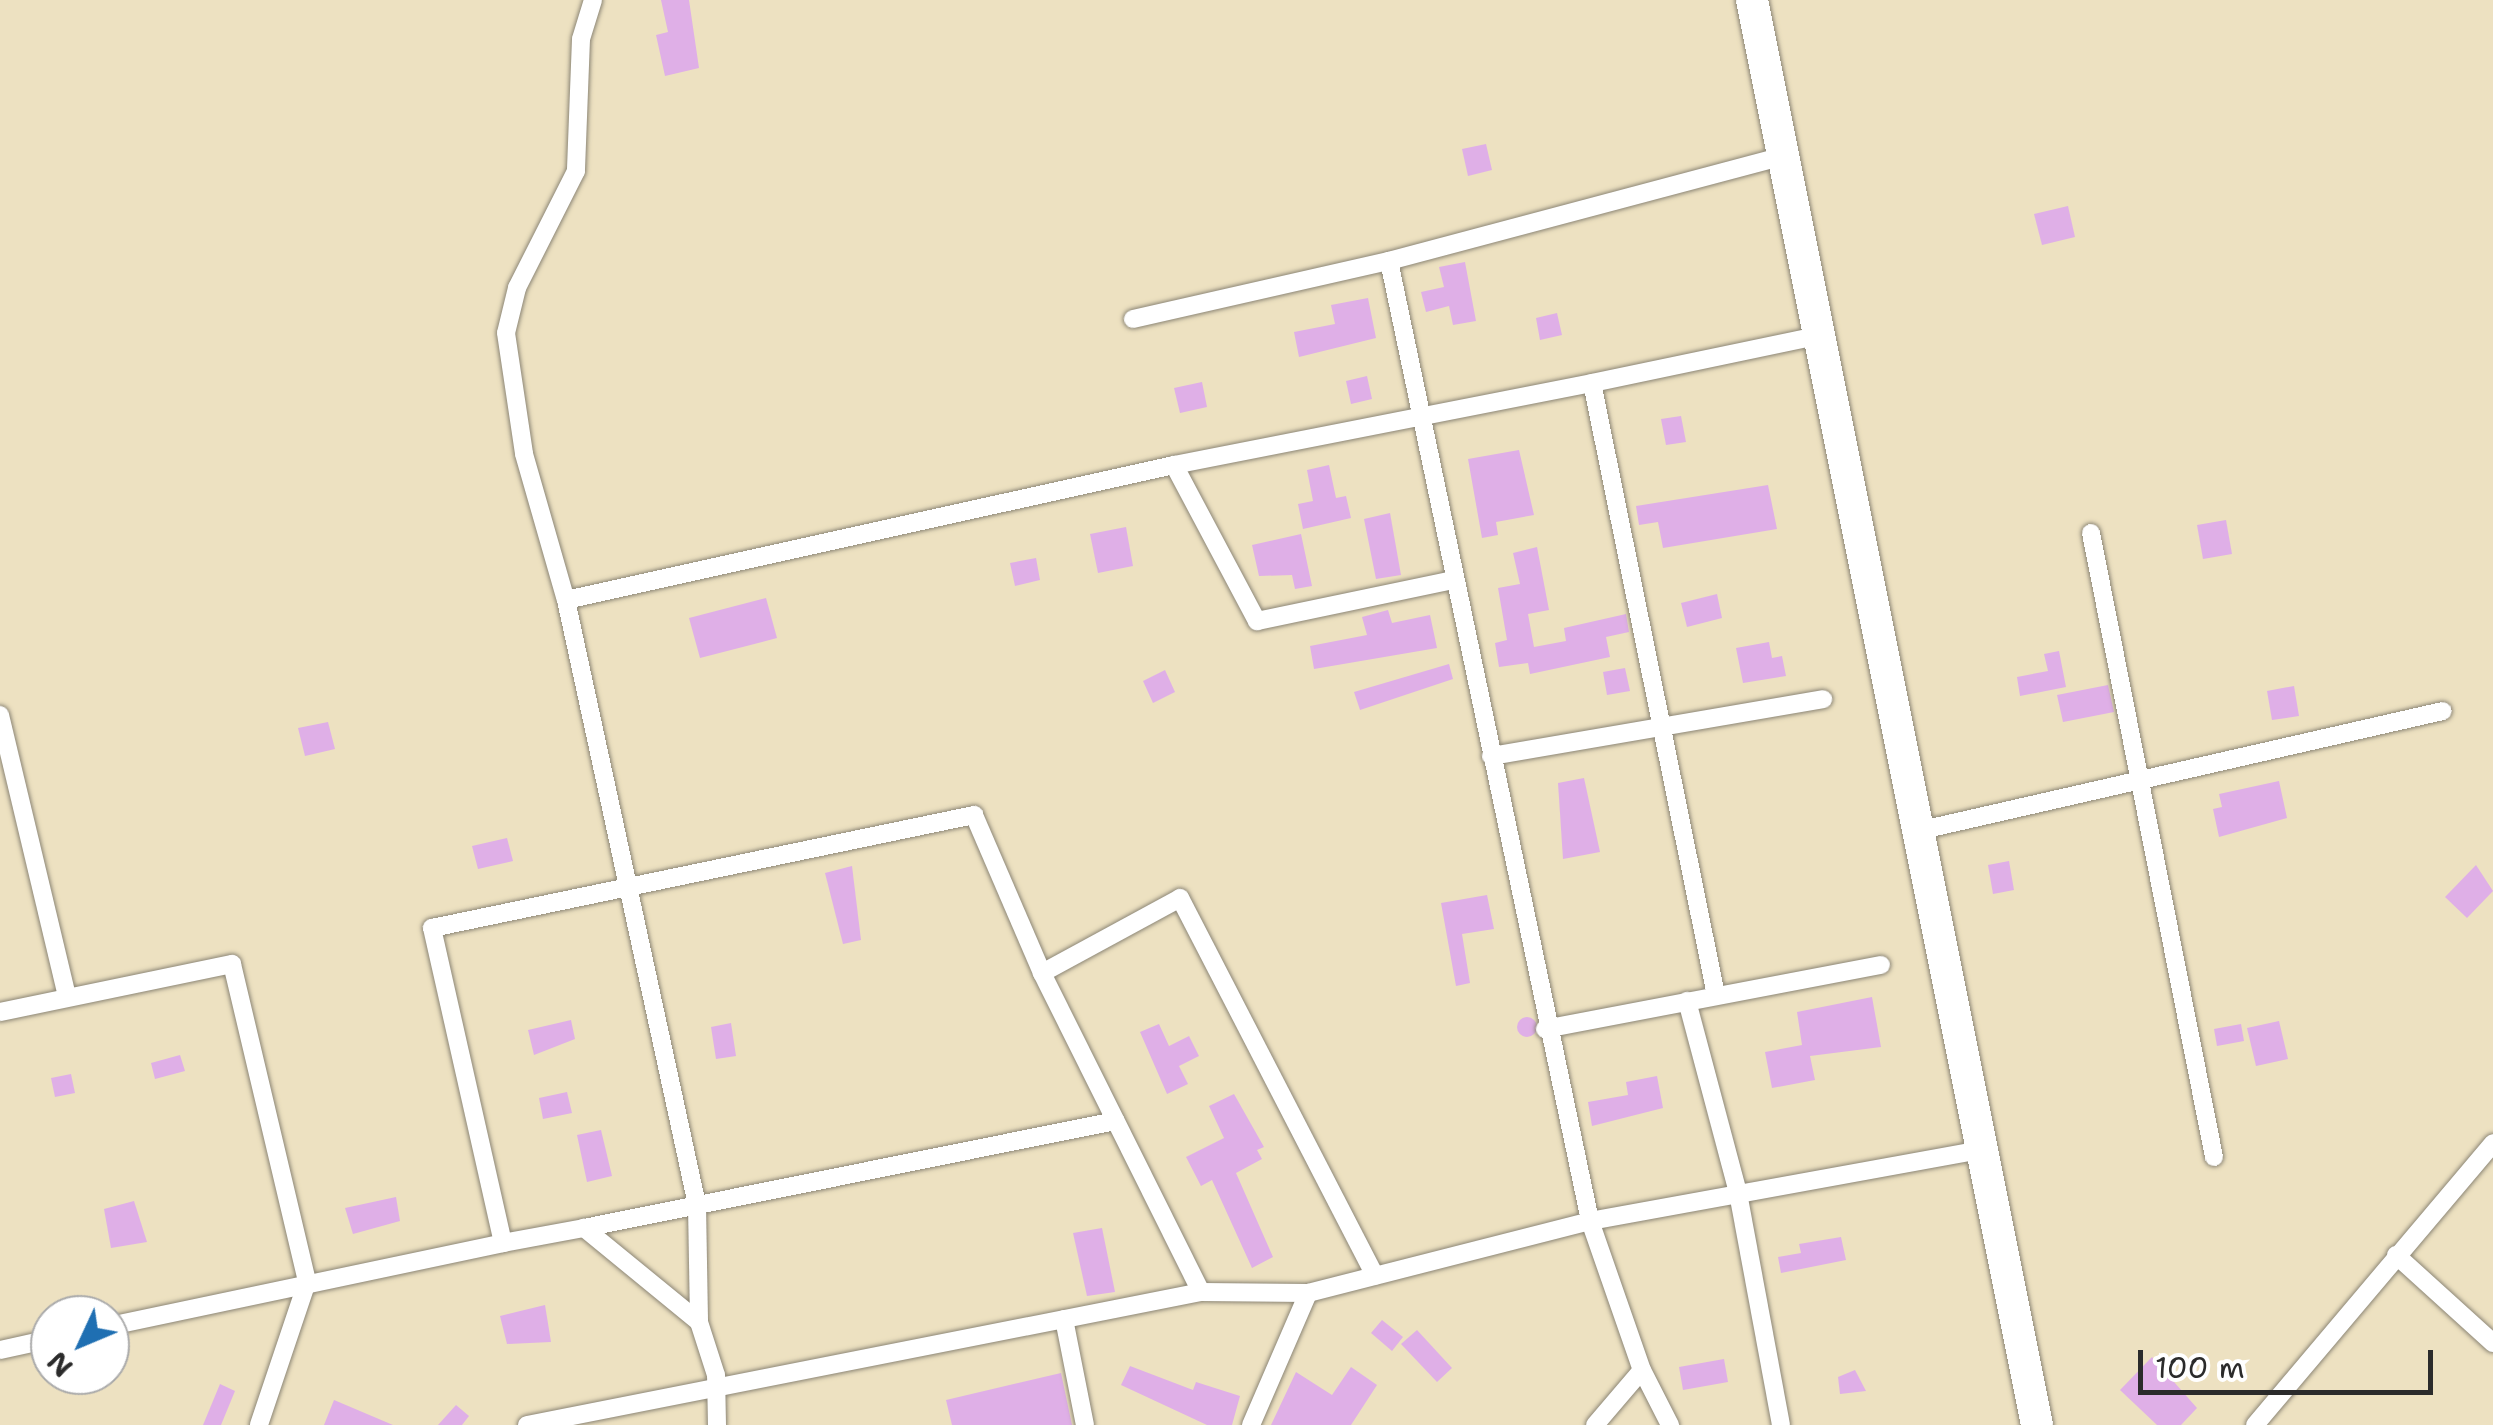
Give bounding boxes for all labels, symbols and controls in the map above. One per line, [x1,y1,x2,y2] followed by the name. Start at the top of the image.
[30,1295,130,1395] north arrow
[2143,1330,2438,1392] scale bar
[38,1343,81,1386] text: N
[2155,1347,2245,1388] text: 100 m

